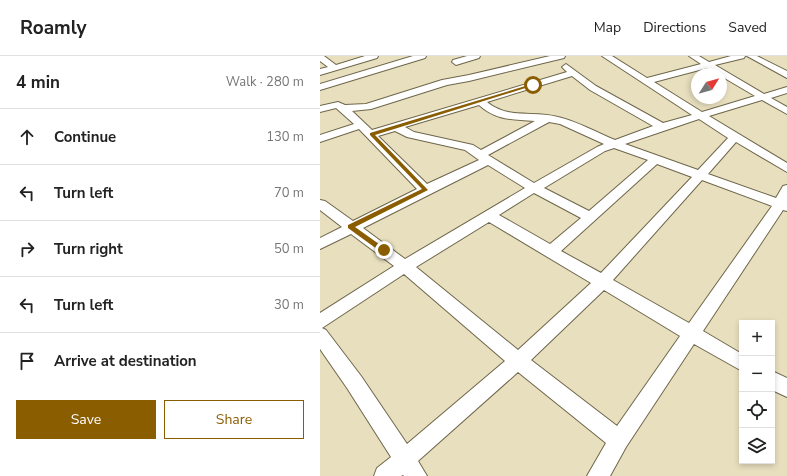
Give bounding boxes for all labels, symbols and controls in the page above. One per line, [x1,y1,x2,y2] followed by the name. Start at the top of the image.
[20,15,87,41] text: Roamly
[594,18,621,37] text: Map
[643,18,706,37] text: Directions
[728,18,767,37] text: Saved
[691,68,727,104] north arrow
[16,71,60,94] text: 4 min
[226,73,304,91] text: Walk · 280 m
[524,76,542,94] route start
[16,126,38,148] icon: ahead
[54,127,116,147] text: Continue
[266,128,304,146] text: 130 m
[16,182,38,204] icon: left
[54,183,113,203] text: Turn left
[274,184,304,202] text: 70 m
[16,238,38,260] icon: right
[54,239,123,259] text: Turn right
[274,240,304,258] text: 50 m
[375,241,393,259] route end
[16,294,38,316] icon: left
[54,295,113,315] text: Turn left
[274,296,304,314] text: 30 m
[739,320,775,464] map controls
[739,320,775,356] button: +
[16,350,38,372] icon: arrive
[54,351,197,371] text: Arrive at destination
[739,356,775,392] button: −
[739,392,775,428] button: locate
[16,400,156,439] button: Save
[164,400,304,439] button: Share
[739,428,775,464] button: layers

